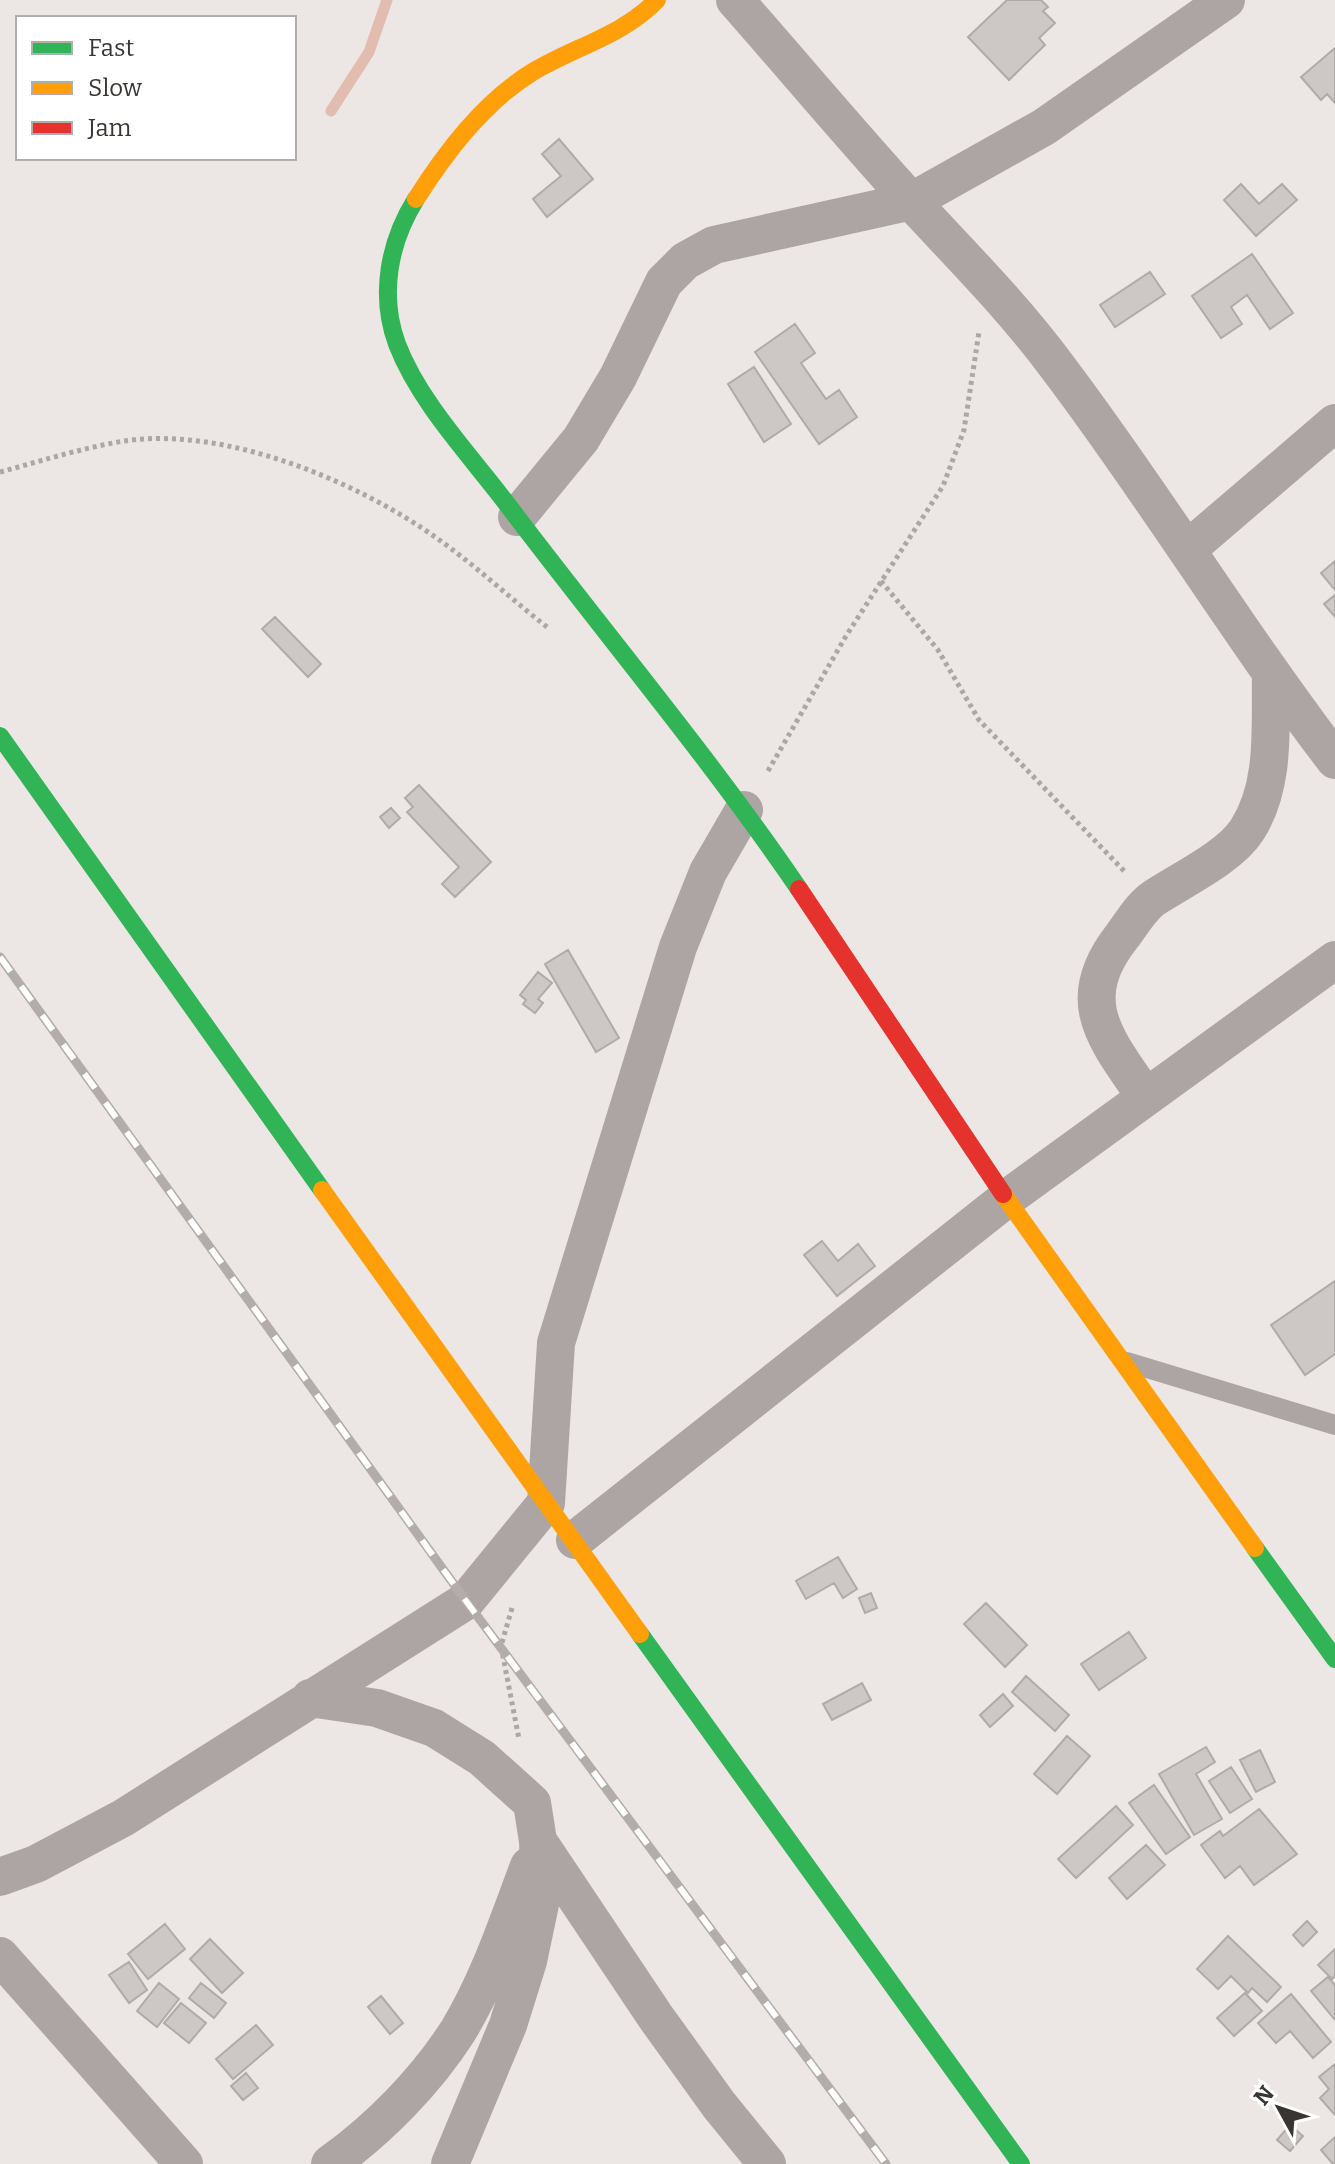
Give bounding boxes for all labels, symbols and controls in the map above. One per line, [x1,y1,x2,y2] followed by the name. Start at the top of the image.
[16,16,296,160] legend
[88,34,134,62] text: Fast
[88,74,143,102] text: Slow
[87,114,132,142] text: Jam
[1239,2068,1319,2148] north arrow
[1248,2080,1280,2111] text: N

